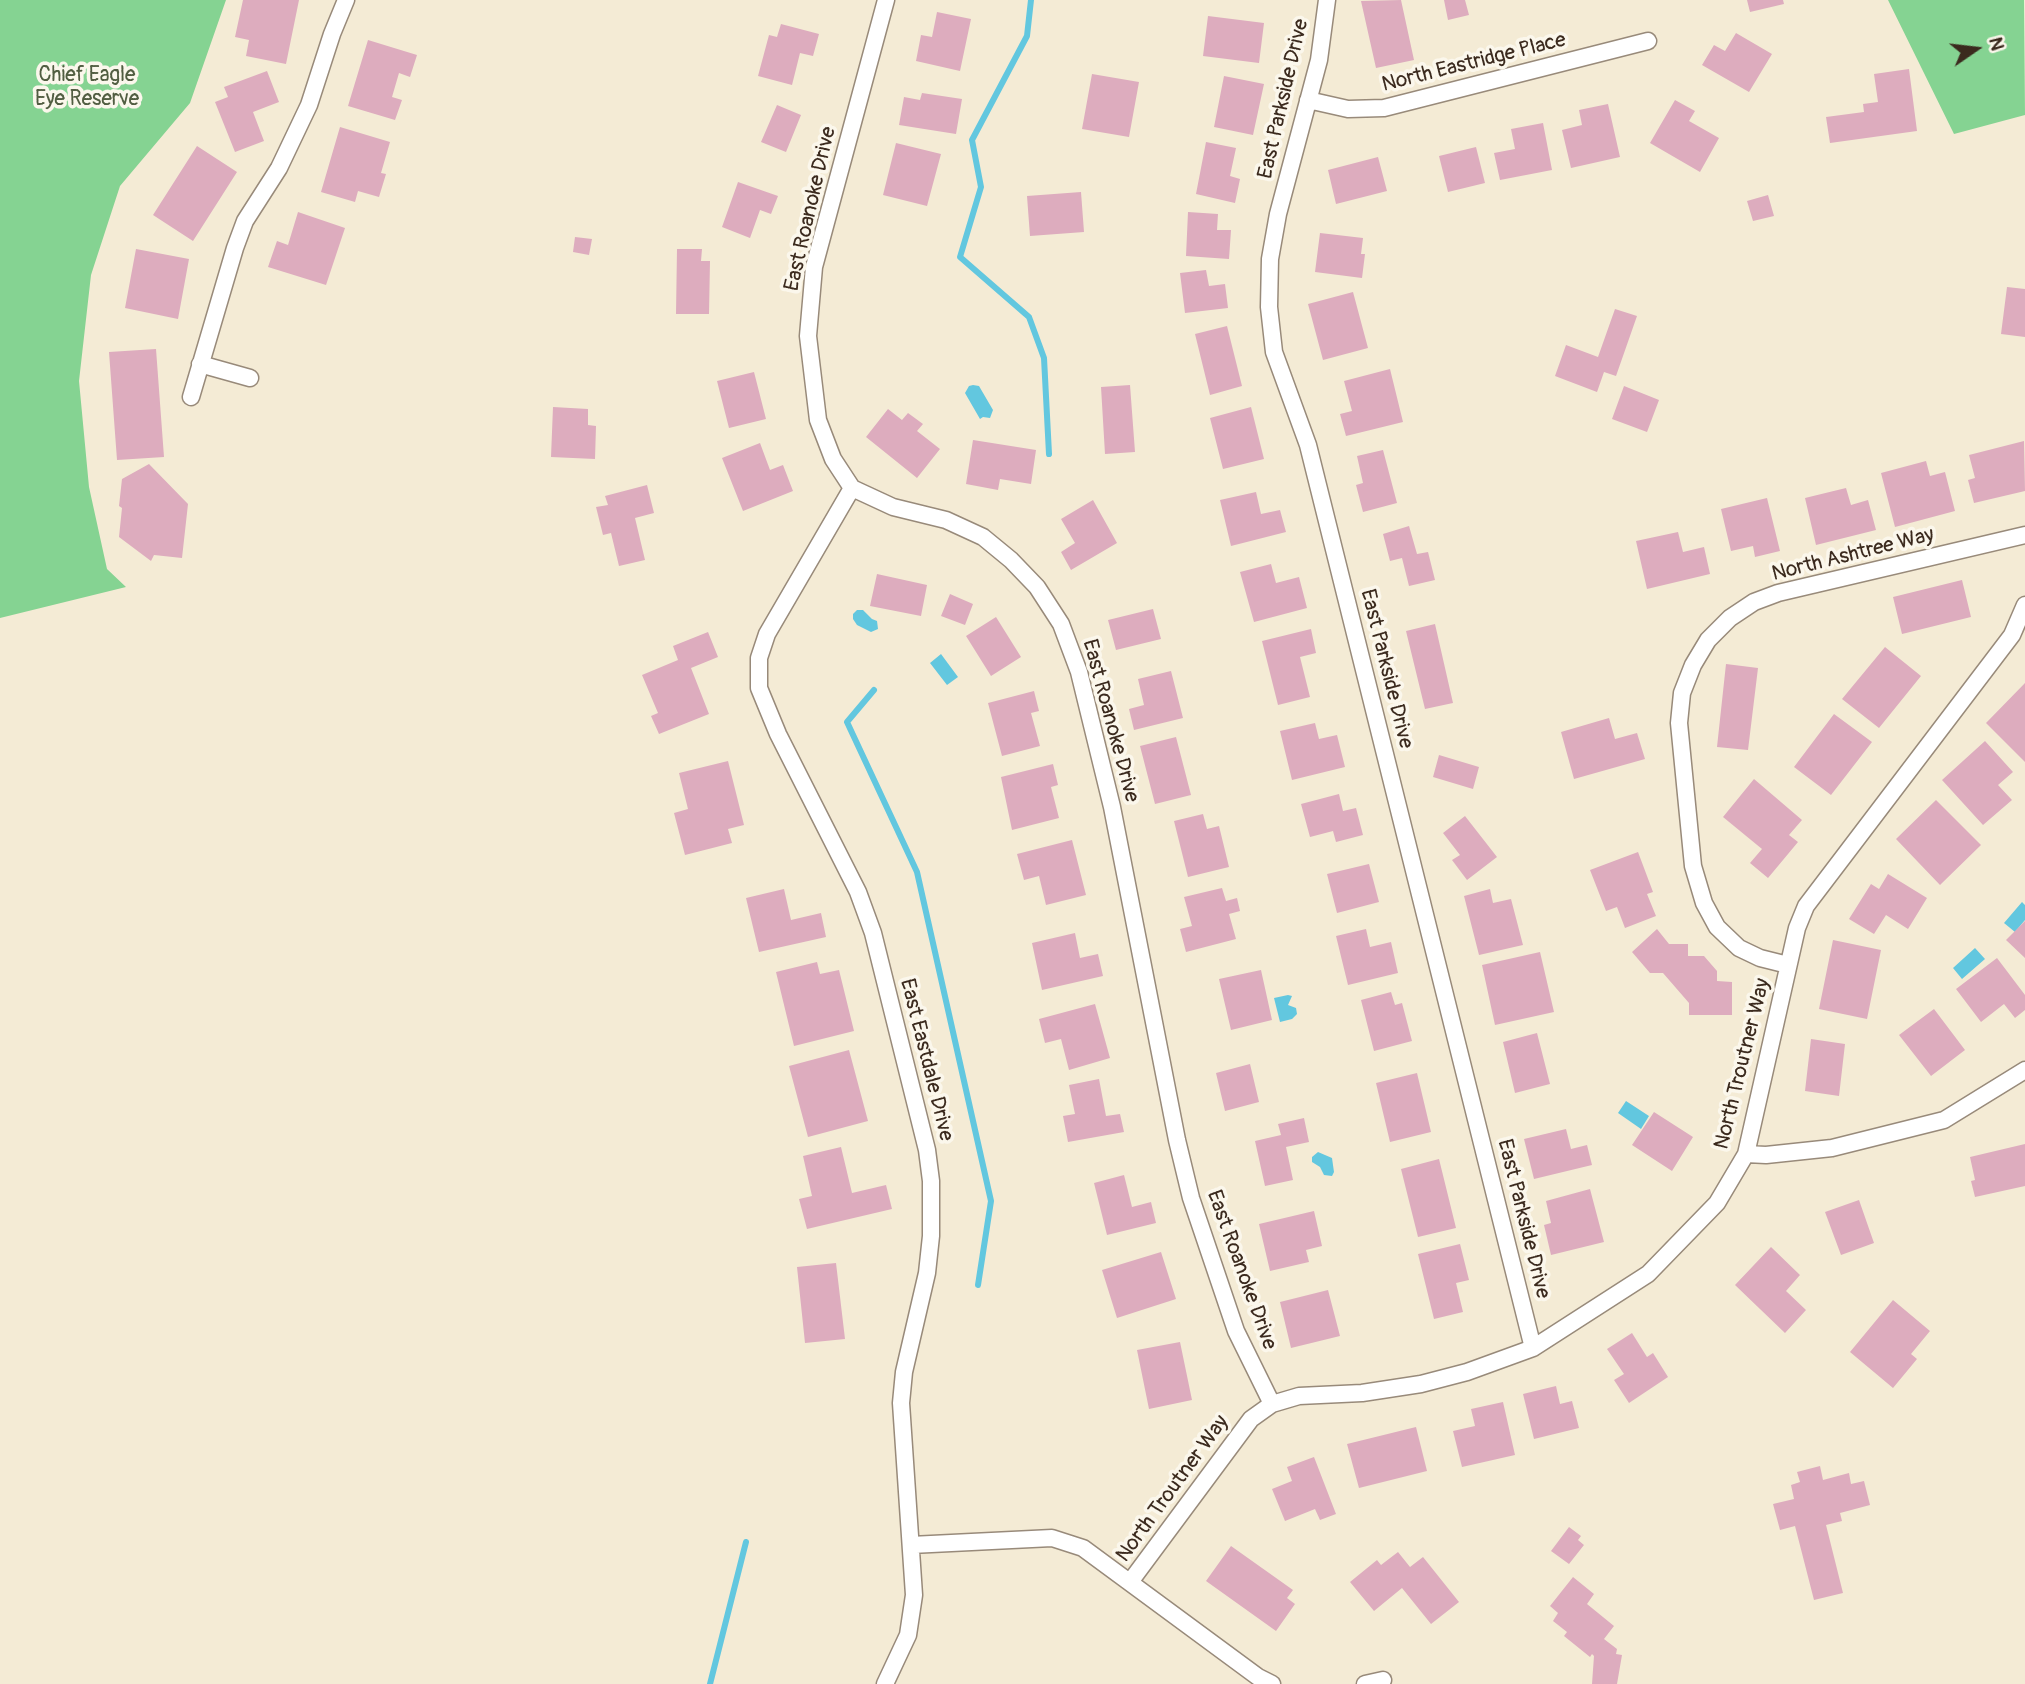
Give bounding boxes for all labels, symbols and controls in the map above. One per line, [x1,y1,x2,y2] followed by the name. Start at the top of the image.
[1941,14,2011,84] north arrow
[1253,17,1315,181] street label: East Parkside Drive
[1379,28,1569,98] street label: North Eastridge Place
[1983,35,2010,53] text: N
[35,63,139,113] park label: Chief Eagle Eye Reserve
[780,124,842,294] street label: East Roanoke Drive
[1769,523,1937,587] street label: North Ashtree Way
[1354,587,1418,751] street label: East Parkside Drive
[1076,637,1144,805] street label: East Roanoke Drive
[894,976,958,1144] street label: East Eastdale Drive
[1710,976,1776,1152] street label: North Troutner Way
[1491,1137,1555,1301] street label: East Parkside Drive
[1200,1187,1282,1353] street label: East Roanoke Drive
[1111,1411,1235,1567] street label: North Troutner Way

